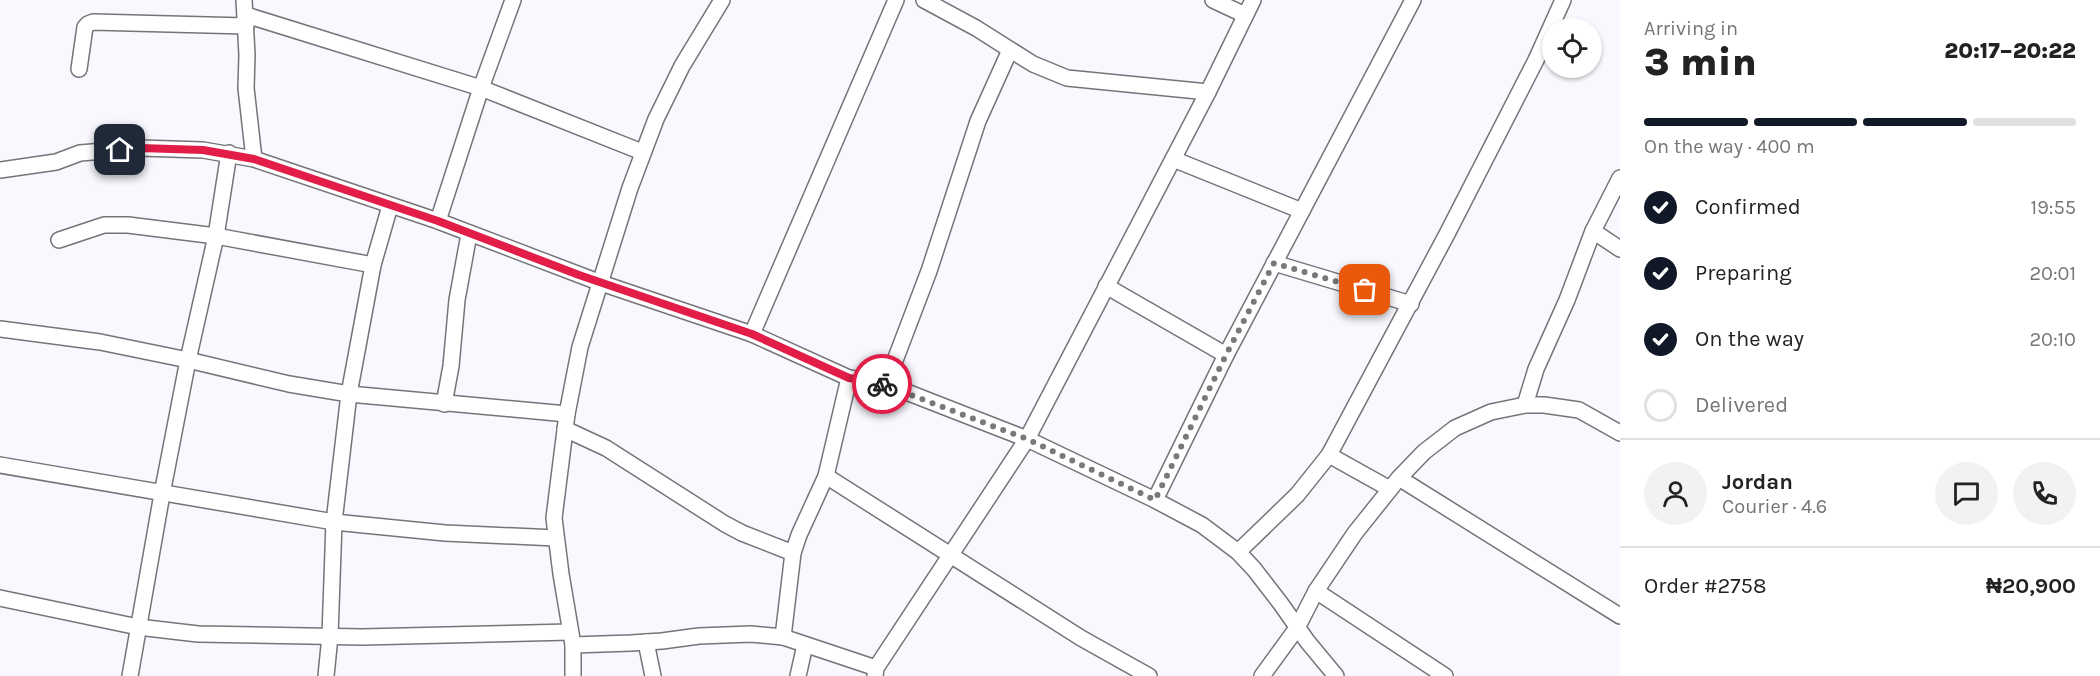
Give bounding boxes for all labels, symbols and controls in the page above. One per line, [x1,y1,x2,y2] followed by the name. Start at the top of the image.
[1644,17,1738,40] text: Arriving in
[1542,18,1602,78] map controls
[1542,18,1602,78] button: locate
[1944,38,2076,64] text: 20:17–20:22
[1644,39,1757,85] text: 3 min
[94,124,145,175] pin
[103,133,136,166] icon: home
[1644,135,1815,158] text: On the way · 400 m
[1644,191,1677,224] icon: check
[1695,194,1801,220] text: Confirmed
[2031,196,2076,219] text: 19:55
[1644,257,1677,290] icon: check
[1695,260,1792,286] text: Preparing
[2029,262,2076,285] text: 20:01
[1339,264,1390,315] pin
[1348,273,1381,306] icon: bag
[1644,323,1677,356] icon: check
[1695,326,1804,352] text: On the way
[2029,328,2076,351] text: 20:10
[852,354,912,414] courier
[866,368,899,401] icon: bike
[1695,392,1788,418] text: Delivered
[1644,462,1707,525] button: person
[1935,462,1998,525] button: chat
[2013,462,2076,525] button: phone
[1722,469,1793,495] text: Jordan
[1722,495,1827,518] text: Courier · 4.6
[1644,573,1766,599] text: Order #2758
[1986,573,2076,599] text: ₦20,900

